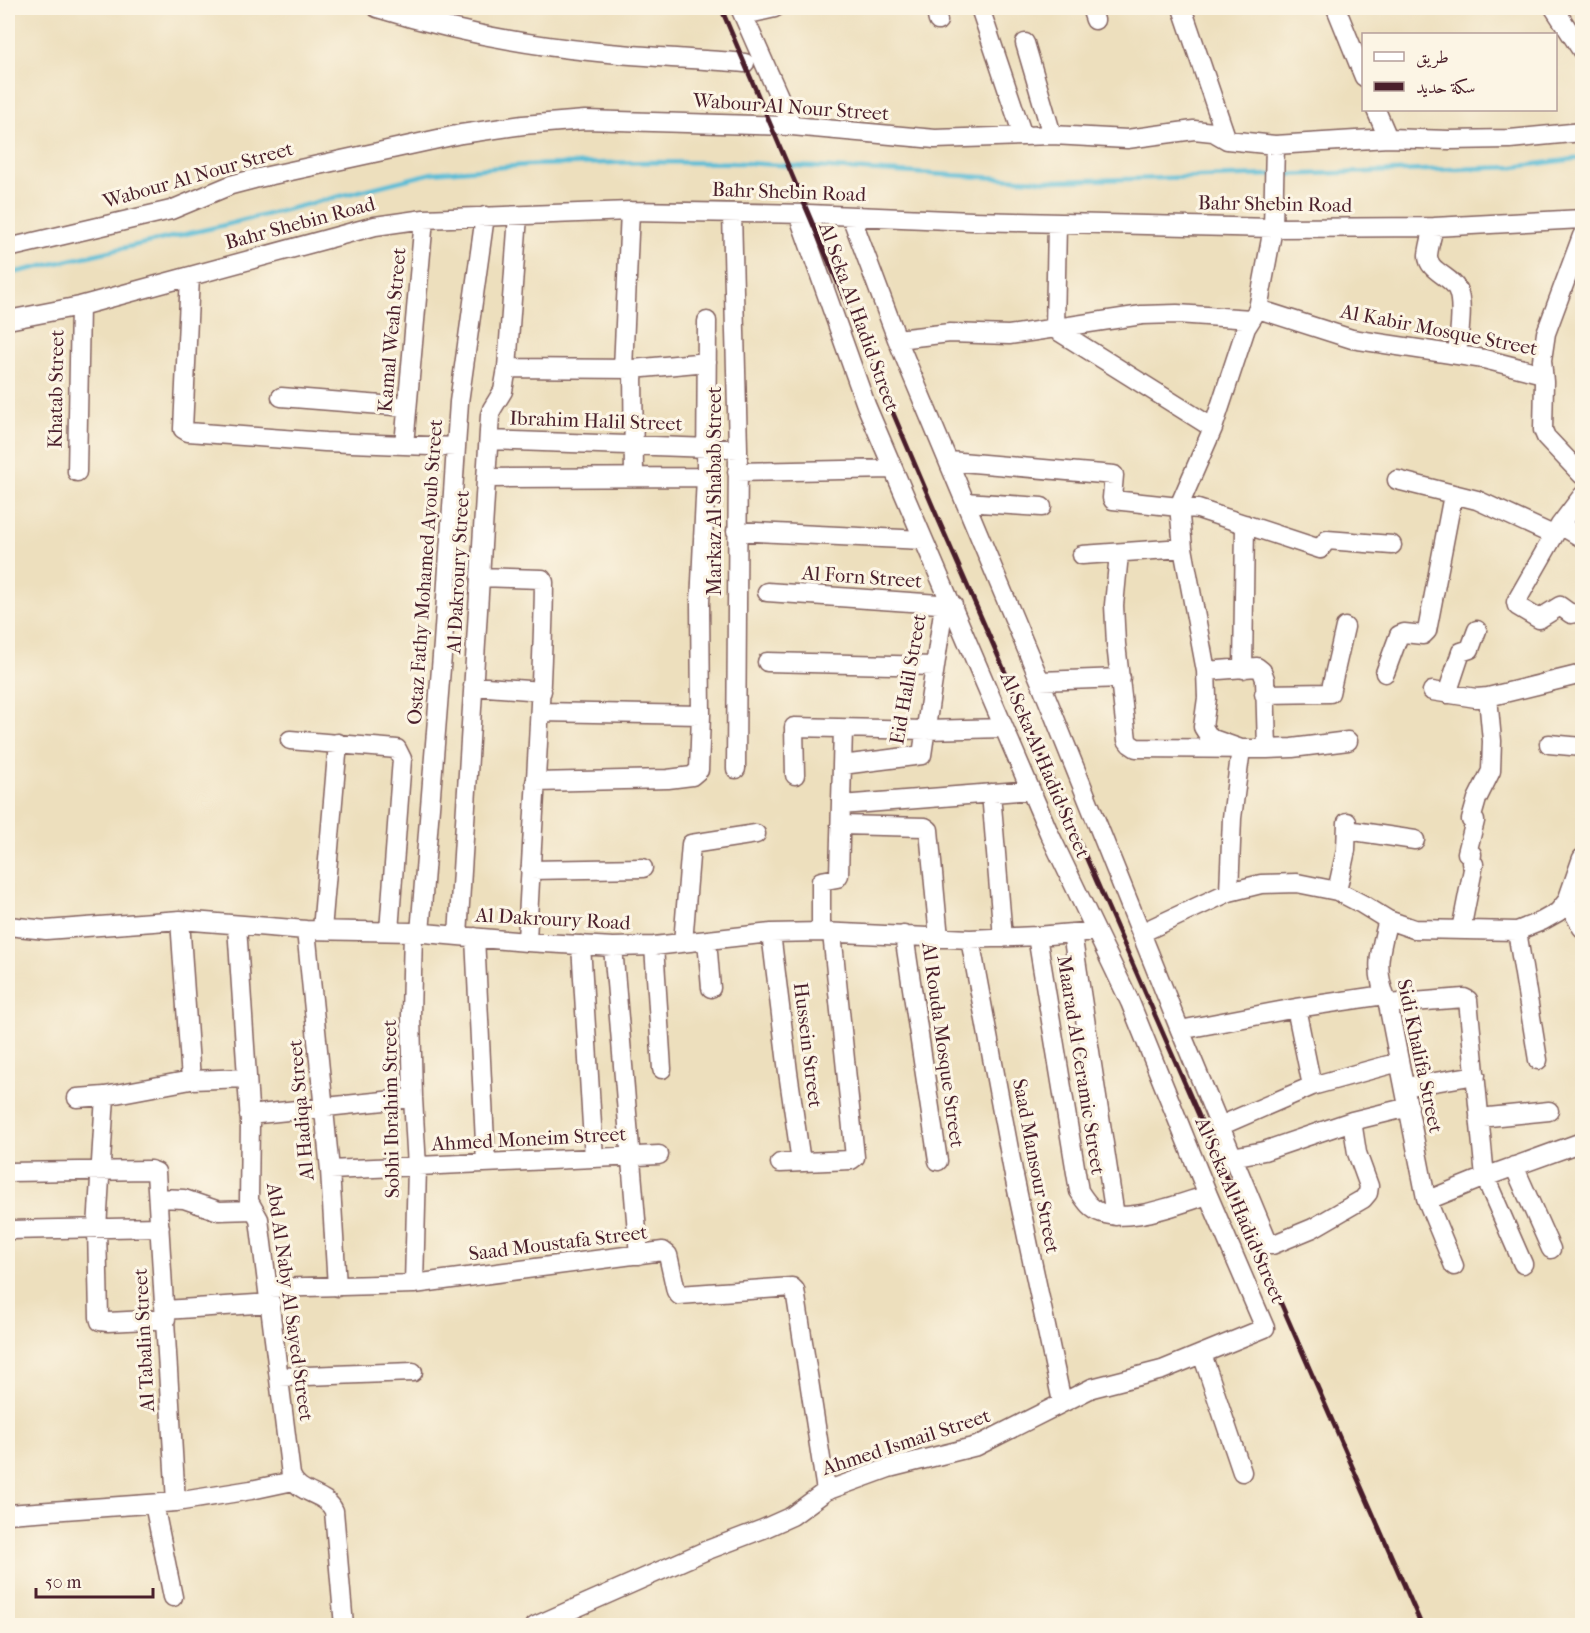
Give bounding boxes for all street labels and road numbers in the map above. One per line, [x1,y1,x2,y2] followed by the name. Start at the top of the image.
[691,89,890,125] street label: Wabour Al Nour Street
[99,137,296,213] street label: Wabour Al Nour Street
[711,178,868,206] street label: Bahr Shebin Road
[1198,191,1353,217] street label: Bahr Shebin Road
[222,192,379,254] street label: Bahr Shebin Road
[814,219,904,415] street label: Al Seka Al Hadid Street
[373,247,411,413] street label: Kamal Weah Street
[1338,299,1539,360] street label: Al Kabir Mosque Street
[43,329,69,449] street label: Khatab Street
[703,386,726,596] street label: Markaz Al Shabab Street
[509,406,683,436] street label: Ibrahim Halil Street
[403,418,447,726] street label: Ostaz Fathy Mohamed Ayoub Street
[442,490,474,655] street label: Al Dakroury Street
[800,561,923,593] street label: Al Forn Street
[885,612,931,746] street label: Eid Halil Street
[995,668,1095,861] street label: Al Seka Al Hadid Street
[474,903,632,935] street label: Al Dakroury Road
[917,940,969,1149] street label: Al Rouda Mosque Street
[1052,954,1110,1176] street label: Maarad Al Ceramic Street
[1392,977,1448,1135] street label: Sidi Khalifa Street
[789,981,827,1109] street label: Hussein Street
[378,1019,404,1199] street label: Sobhi Ibrahim Street
[283,1039,319,1182] street label: Al Hadiqa Street
[1008,1077,1064,1255] street label: Saad Mansour Street
[1190,1113,1290,1306] street label: Al Seka Al Hadid Street
[430,1122,627,1156] street label: Ahmed Moneim Street
[262,1180,318,1423] street label: Abd Al Naby Al Sayed Street
[467,1221,649,1265] street label: Saad Moustafa Street
[129,1268,159,1413] street label: Al Tabalin Street
[818,1404,993,1480] street label: Ahmed Ismail Street

